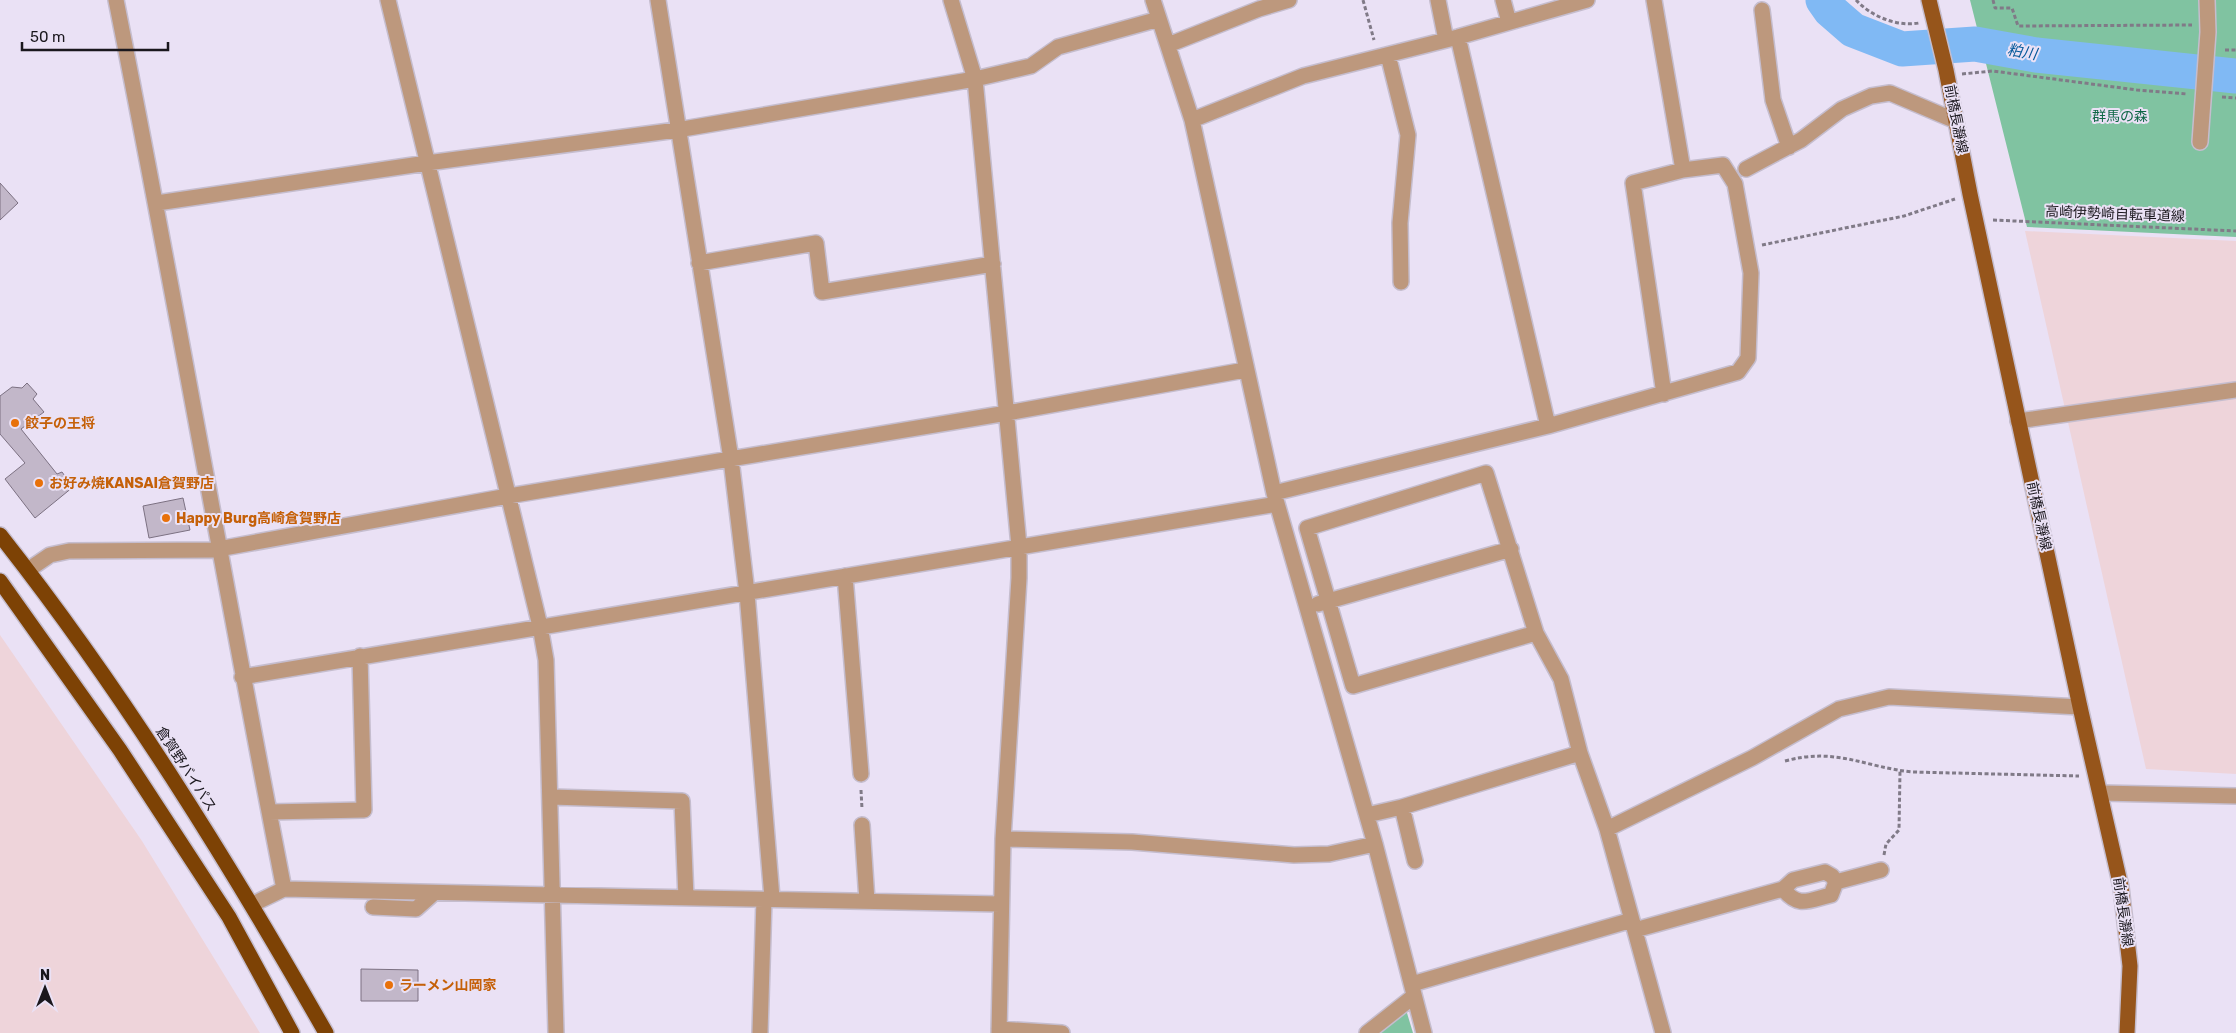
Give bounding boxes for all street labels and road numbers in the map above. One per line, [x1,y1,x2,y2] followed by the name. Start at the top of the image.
[1941,83,1971,155] street label: 前橋長瀞線
[2045,203,2185,225] street label: 高崎伊勢崎自転車道線
[2023,480,2055,552] street label: 前橋長瀞線
[152,723,220,815] street label: 倉賀野バイパス
[2110,876,2136,948] street label: 前橋長瀞線

